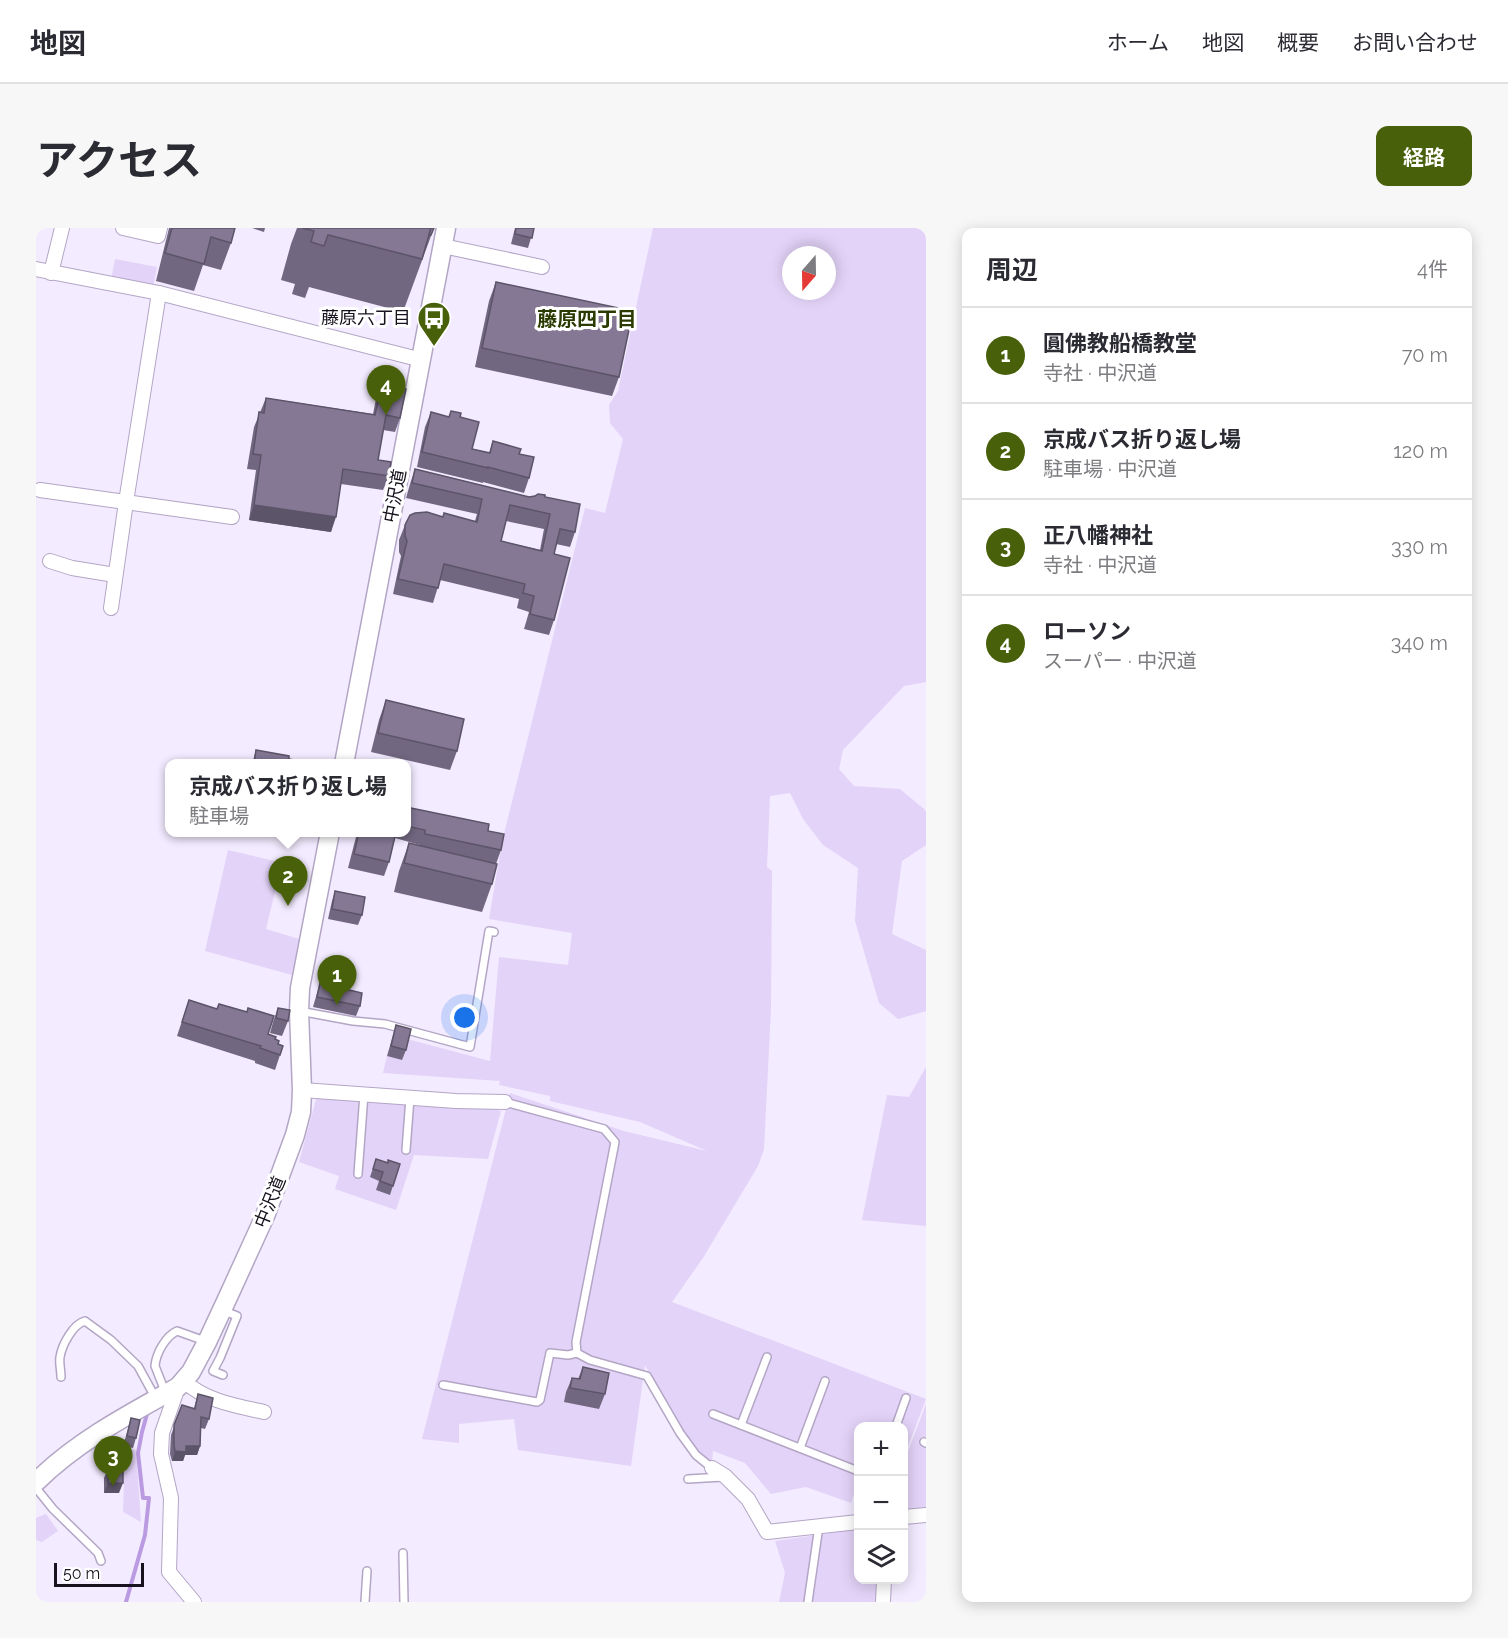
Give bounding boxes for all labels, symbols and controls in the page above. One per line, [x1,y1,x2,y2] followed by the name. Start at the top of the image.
[30,27,86,60] text: 地図
[1107,30,1169,55] text: ホーム
[1202,30,1244,55] text: 地図
[1277,30,1319,55] text: 概要
[1352,30,1478,55] text: お問い合わせ
[1376,126,1472,186] button: 経路
[36,136,202,185] text: アクセス
[782,246,836,300] north arrow
[986,255,1038,285] text: 周辺
[1417,257,1448,281] text: 4件
[416,300,452,347] bus stop icon: 藤原六丁目
[321,307,411,328] place label: 藤原六丁目
[537,307,637,331] district label: 藤原四丁目
[1043,330,1197,356] text: 圓佛教船橋教堂
[1001,343,1010,367] text: 1
[1402,343,1448,367] text: 70 m
[1043,361,1157,385] text: 寺社 · 中沢道
[366,366,406,415] pin: 4
[1043,426,1241,452] text: 京成バス折り返し場
[1000,439,1011,463] text: 2
[1393,439,1448,463] text: 120 m
[1043,457,1177,481] text: 駐車場 · 中沢道
[379,467,410,524] street label: 中沢道
[1043,522,1153,548] text: 正八幡神社
[1000,535,1011,559] text: 3
[1391,535,1448,559] text: 330 m
[1043,553,1157,577] text: 寺社 · 中沢道
[1043,618,1131,644] text: ローソン
[1000,631,1011,655] text: 4
[1391,631,1448,655] text: 340 m
[1043,649,1197,673] text: スーパー · 中沢道
[165,759,411,837] popup
[189,773,387,799] text: 京成バス折り返し場
[189,804,249,828] text: 駐車場
[268,856,308,906] pin: 2
[318,956,356,1005] pin: 1
[450,1003,479,1032] your location
[250,1173,289,1231] street label: 中沢道
[854,1422,908,1584] map controls
[854,1422,908,1476] button: +
[94,1436,133,1486] pin: 3
[854,1476,908,1530] button: −
[854,1530,908,1584] button: layers
[54,1560,144,1588] scale bar
[63,1564,100,1583] text: 50 m

